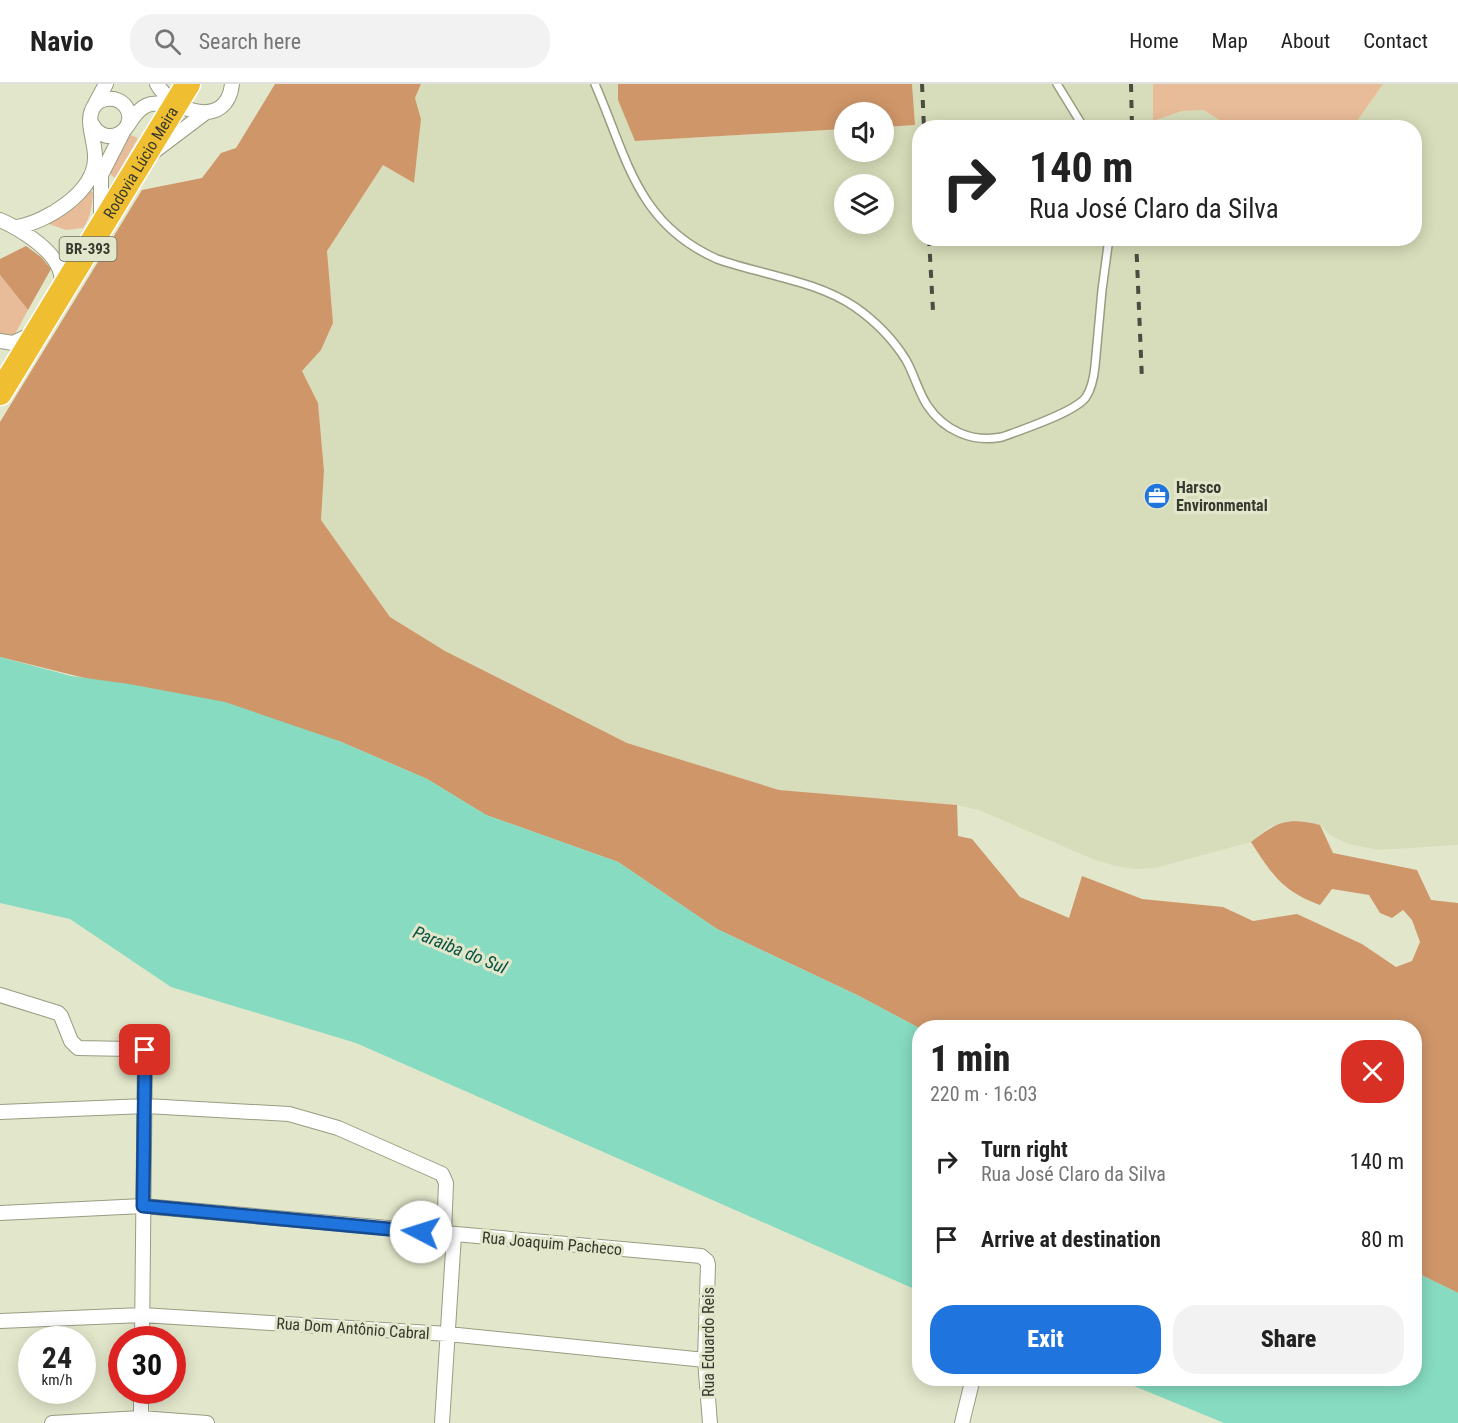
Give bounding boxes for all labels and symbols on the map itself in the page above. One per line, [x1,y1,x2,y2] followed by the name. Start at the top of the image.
[100,103,182,222] street label: Rodovia Lúcio Meira
[60,237,116,261] road number: BR-393
[1176,478,1268,515] place label: Harsco Environmental
[1142,481,1172,511] office icon: Harsco Environmental
[410,921,511,978] water label: Paraiba do Sul
[119,1024,170,1075] pin
[389,1200,453,1264] position arrow
[481,1228,623,1259] street label: Rua Joaquim Pacheco
[699,1287,718,1397] street label: Rua Eduardo Reis
[276,1314,430,1343] street label: Rua Dom Antônio Cabral
[108,1326,186,1404] speed limit sign: 30

